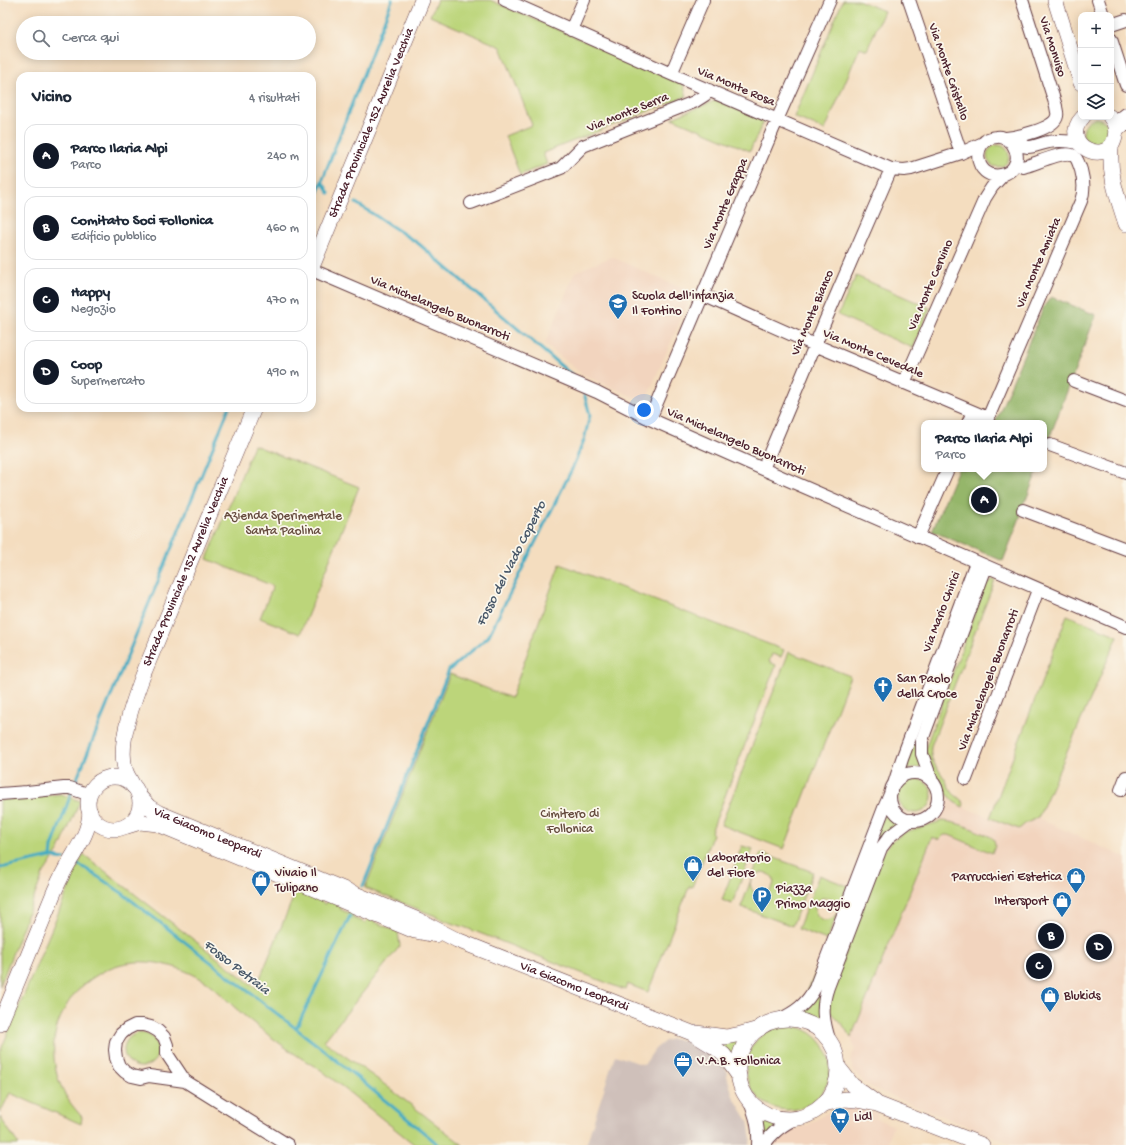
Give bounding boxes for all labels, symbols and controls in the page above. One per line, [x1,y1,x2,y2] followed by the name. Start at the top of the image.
[1078,12,1114,120] map controls
[1078,12,1114,48] button: +
[1035,14,1069,79] street label: Via Monviso
[16,16,316,60] search box
[924,21,972,123] street label: Via Monte Cristallo
[326,25,418,220] street label: Strada Provinciale 152 Aurelia Vecchia
[30,27,52,49] icon: search
[62,29,119,47] text: Cerca qui
[1078,48,1114,84] button: −
[694,63,778,110] street label: Via Monte Rosa
[1078,84,1114,120] button: layers
[32,88,72,108] text: Vicino
[584,90,672,137] street label: Via Monte Serra
[249,91,300,106] text: 4 risultati
[71,140,168,158] text: Parco Ilaria Alpi
[42,149,50,164] text: A
[267,149,299,164] text: 240 m
[700,156,752,253] street label: Via Monte Grappa
[71,158,101,173] text: Parco
[71,212,213,230] text: Comitato Soci Follonica
[1013,215,1065,311] street label: Via Monte Amiata
[43,221,49,236] text: B
[267,221,299,236] text: 460 m
[71,230,156,245] text: Edificio pubblico
[905,237,957,334] street label: Via Monte Cervino
[788,268,838,359] street label: Via Monte Bianco
[367,272,512,345] street label: Via Michelangelo Buonarroti
[71,284,110,302] text: Happy
[632,289,735,319] place label: Scuola dell'infanzia Il Fontino
[607,292,629,320] school or university icon: Scuola dell'infanzia Il Fontino
[42,293,50,308] text: C
[266,293,299,308] text: 470 m
[71,302,116,317] text: Negozio
[819,326,926,382] street label: Via Monte Cevedale
[71,356,102,374] text: Coop
[42,365,50,380] text: D
[267,365,299,380] text: 490 m
[71,374,145,389] text: Supermercato
[634,400,654,420] your location
[663,404,808,479] street label: Via Michelangelo Buonarroti
[921,420,1047,472] popup
[936,430,1032,448] text: Parco Ilaria Alpi
[936,448,966,463] text: Parco
[140,474,232,668] street label: Strada Provinciale 152 Aurelia Vecchia
[971,485,997,515] pin: A
[473,498,551,630] water label: Fosso del Vado Coperto
[224,509,342,539] park label: Azienda Sperimentale Santa Paolina
[919,569,964,655] street label: Via Mario Chirici
[955,607,1023,754] street label: Via Michelangelo Buonarroti
[897,672,957,702] place label: San Paolo della Croce
[872,675,894,703] church icon: San Paolo della Croce
[150,803,264,862] street label: Via Giacomo Leopardi
[541,807,600,837] park label: Cimitero di Follonica
[707,851,771,881] place label: Laboratorio del Fiore
[682,854,704,882] shop icon: Laboratorio del Fiore
[274,866,319,896] place label: Vivaio Il Tulipano
[1065,866,1087,894] shop icon: Parrucchieri Estetica
[250,869,272,897] shop icon: Vivaio Il Tulipano
[951,870,1063,885] place label: Parrucchieri Estetica
[775,882,850,912] place label: Piazza Primo Maggio
[751,885,773,913] parking icon: Piazza Primo Maggio
[1051,890,1073,918] shop icon: Intersport
[994,894,1050,909] place label: Intersport
[1038,921,1064,951] pin: B
[1086,932,1112,962] pin: D
[199,937,274,1000] water label: Fosso Petraia
[1026,951,1052,981] pin: C
[517,958,631,1015] street label: Via Giacomo Leopardi
[1039,985,1061,1013] shop icon: Blukids
[1063,989,1102,1004] place label: Blukids
[672,1050,694,1078] office icon: V.A.B. Follonica
[696,1054,781,1069] place label: V.A.B. Follonica
[829,1106,851,1134] supermarket icon: Lidl
[854,1110,872,1125] place label: Lidl

